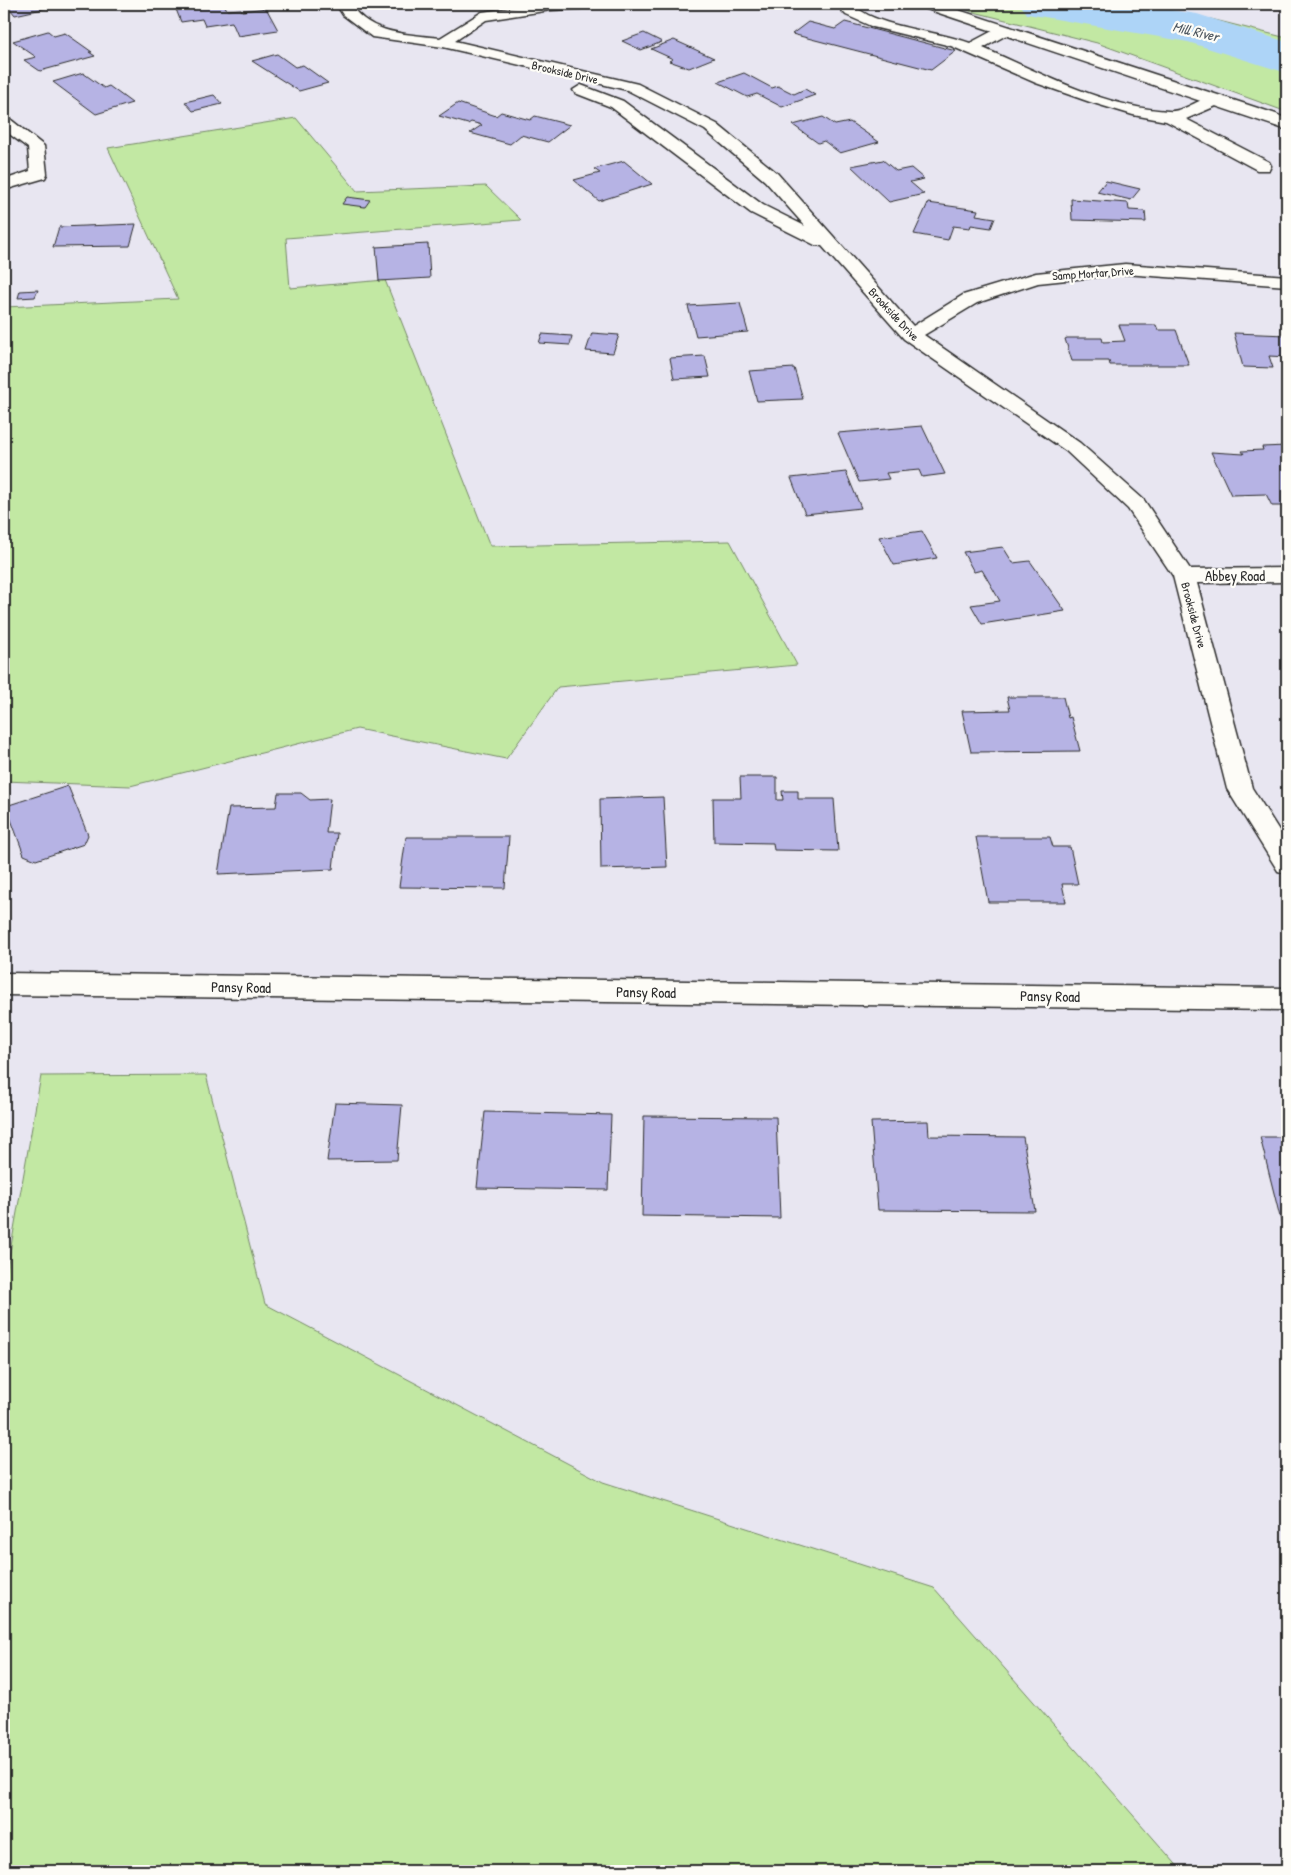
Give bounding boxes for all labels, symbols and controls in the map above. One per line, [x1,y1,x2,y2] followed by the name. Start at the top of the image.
[1171,16,1222,46] water label: Mill River
[530,56,600,88] street label: Brookside Drive
[1052,262,1135,284] street label: Samp Mortar Drive
[865,284,923,345] street label: Brookside Drive
[1205,565,1265,586] street label: Abbey Road
[1177,580,1211,650] street label: Brookside Drive
[211,976,271,998] street label: Pansy Road
[616,981,676,1003] street label: Pansy Road
[1020,985,1080,1007] street label: Pansy Road

